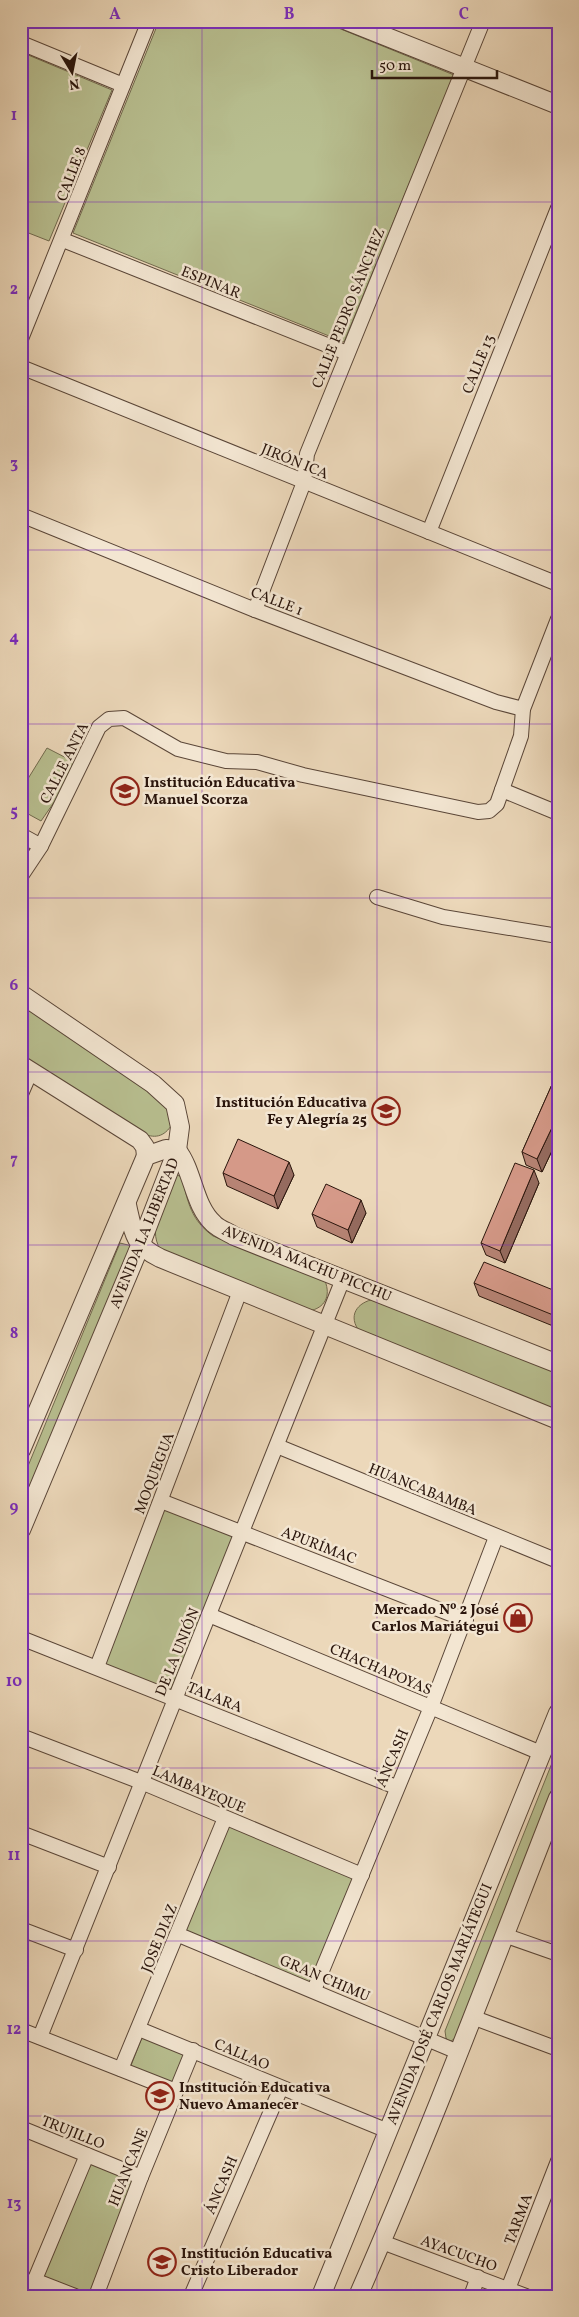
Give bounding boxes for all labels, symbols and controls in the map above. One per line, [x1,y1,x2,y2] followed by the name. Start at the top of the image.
[109,4,121,26] text: A
[284,4,295,26] text: B
[459,4,469,26] text: C
[48,48,98,98] north arrow
[372,48,496,80] scale bar
[379,56,411,77] text: 50 m
[67,73,81,94] text: N
[11,105,17,127] text: 1
[52,144,92,205] street label: CALLE 8
[308,225,391,392] street label: CALLE PEDRO SÁNCHEZ
[177,262,244,305] street label: ESPINAR
[10,279,18,301] text: 2
[458,332,501,397] street label: CALLE 13
[258,439,332,486] street label: JIRÓN ICA
[10,453,18,475] text: 3
[247,583,306,622] street label: CALLE 1
[9,627,19,649] text: 4
[36,719,95,808] street label: CALLE ANTA
[144,773,296,811] place label: Institución Educativa Manuel Scorza
[110,776,140,806] school or university icon: Institución Educativa Manuel Scorza
[10,801,18,823] text: 5
[10,975,19,997] text: 6
[215,1093,367,1131] place label: Institución Educativa Fe y Alegría 25
[371,1096,401,1126] school or university icon: Institución Educativa Fe y Alegría 25
[10,1149,18,1171] text: 7
[106,1155,185,1312] street label: AVENIDA LA LIBERTAD
[218,1221,394,1308] street label: AVENIDA MACHU PICCHU
[10,1323,18,1345] text: 8
[130,1429,181,1517] street label: MOQUEGUA
[365,1459,480,1522] street label: HUANCABAMBA
[10,1497,19,1519] text: 9
[278,1522,359,1570] street label: APURÍMAC
[371,1600,499,1638] place label: Mercado Nº 2 José Carlos Mariátegui
[503,1603,533,1633] shop icon: Mercado Nº 2 José Carlos Mariátegui
[151,1605,206,1700] street label: DE LA UNIÓN
[326,1639,435,1701] street label: CHACHAPOYAS
[6,1671,22,1693] text: 10
[184,1678,246,1719] street label: TALARA
[372,1726,415,1791] street label: ÁNCASH
[148,1761,248,1820] street label: LAMBAYEQUE
[8,1845,20,1867] text: 11
[382,1881,499,2128] street label: AVENIDA JOSÉ CARLOS MARIÁTEGUI
[137,1901,184,1976] street label: JOSE DIAZ
[276,1951,373,2008] street label: GRAN CHIMU
[7,2019,21,2041] text: 12
[211,2034,272,2076] street label: CALLAO
[179,2078,331,2116] place label: Institución Educativa Nuevo Amanecer
[145,2081,175,2111] school or university icon: Institución Educativa Nuevo Amanecer
[38,2111,107,2156] street label: TRUJILLO
[104,2125,155,2210] street label: HUANCANE
[201,2153,244,2218] street label: ÁNCASH
[500,2191,539,2248] street label: TARMA
[7,2193,21,2215] text: 13
[417,2231,500,2278] street label: AYACUCHO
[181,2244,333,2282] place label: Institución Educativa Cristo Liberador
[147,2247,177,2277] school or university icon: Institución Educativa Cristo Liberador

